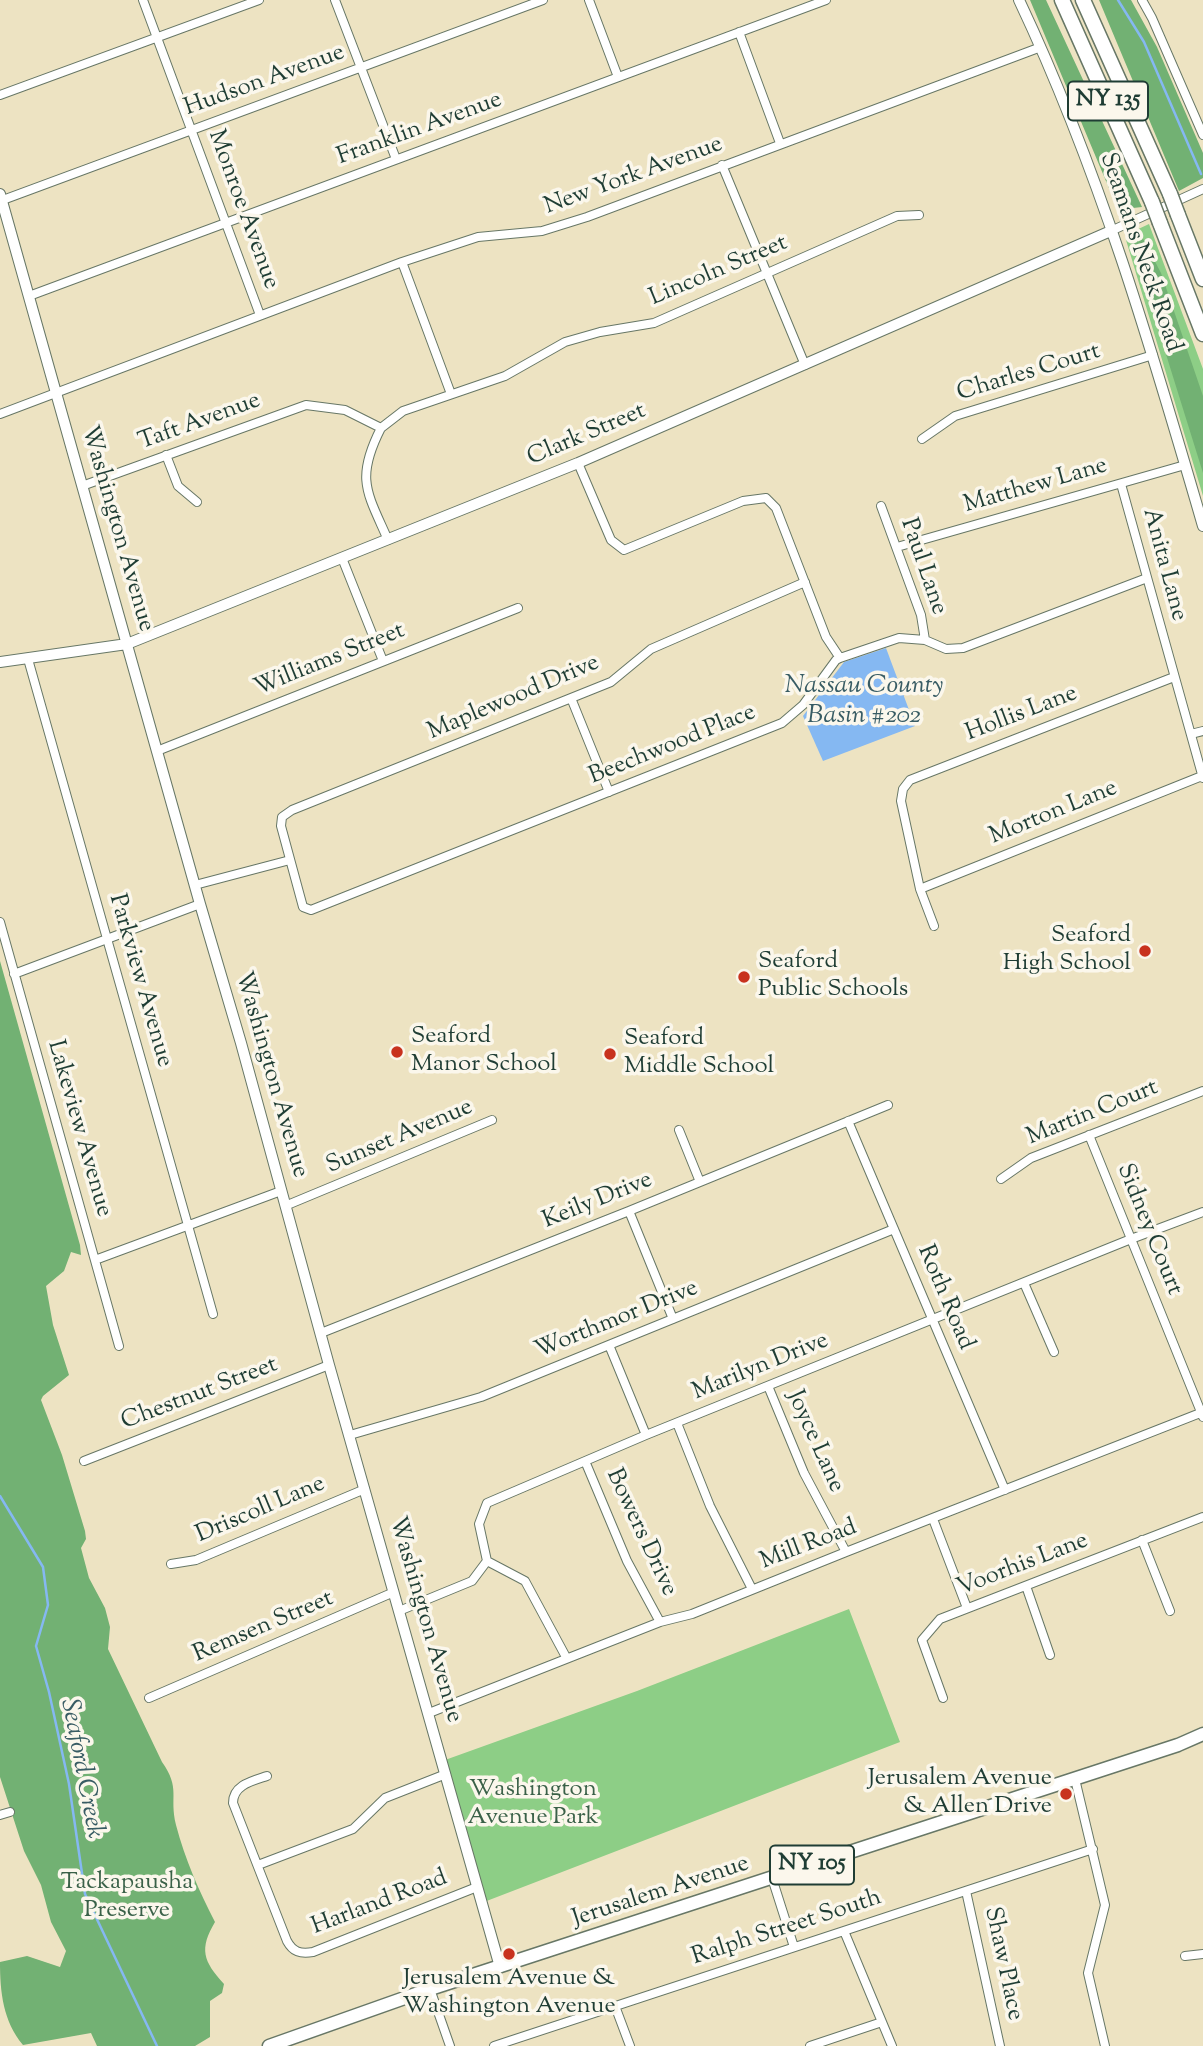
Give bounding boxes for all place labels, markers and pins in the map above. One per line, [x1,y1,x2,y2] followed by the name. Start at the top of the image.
[1003,923,1131,979] place label: Seaford High School
[1137,943,1153,959] marker: Seaford High School
[758,949,908,1005] place label: Seaford Public Schools
[736,969,752,985] marker: Seaford Public Schools
[411,1024,557,1080] place label: Seaford Manor School
[624,1026,774,1082] place label: Seaford Middle School
[389,1044,405,1060] marker: Seaford Manor School
[602,1046,618,1062] marker: Seaford Middle School
[868,1766,1052,1822] place label: Jerusalem Avenue & Allen Drive
[1058,1786,1074,1802] marker: Jerusalem Avenue & Allen Drive
[501,1946,517,1962] marker: Jerusalem Avenue & Washington Avenue
[402,1966,616,2022] place label: Jerusalem Avenue & Washington Avenue

